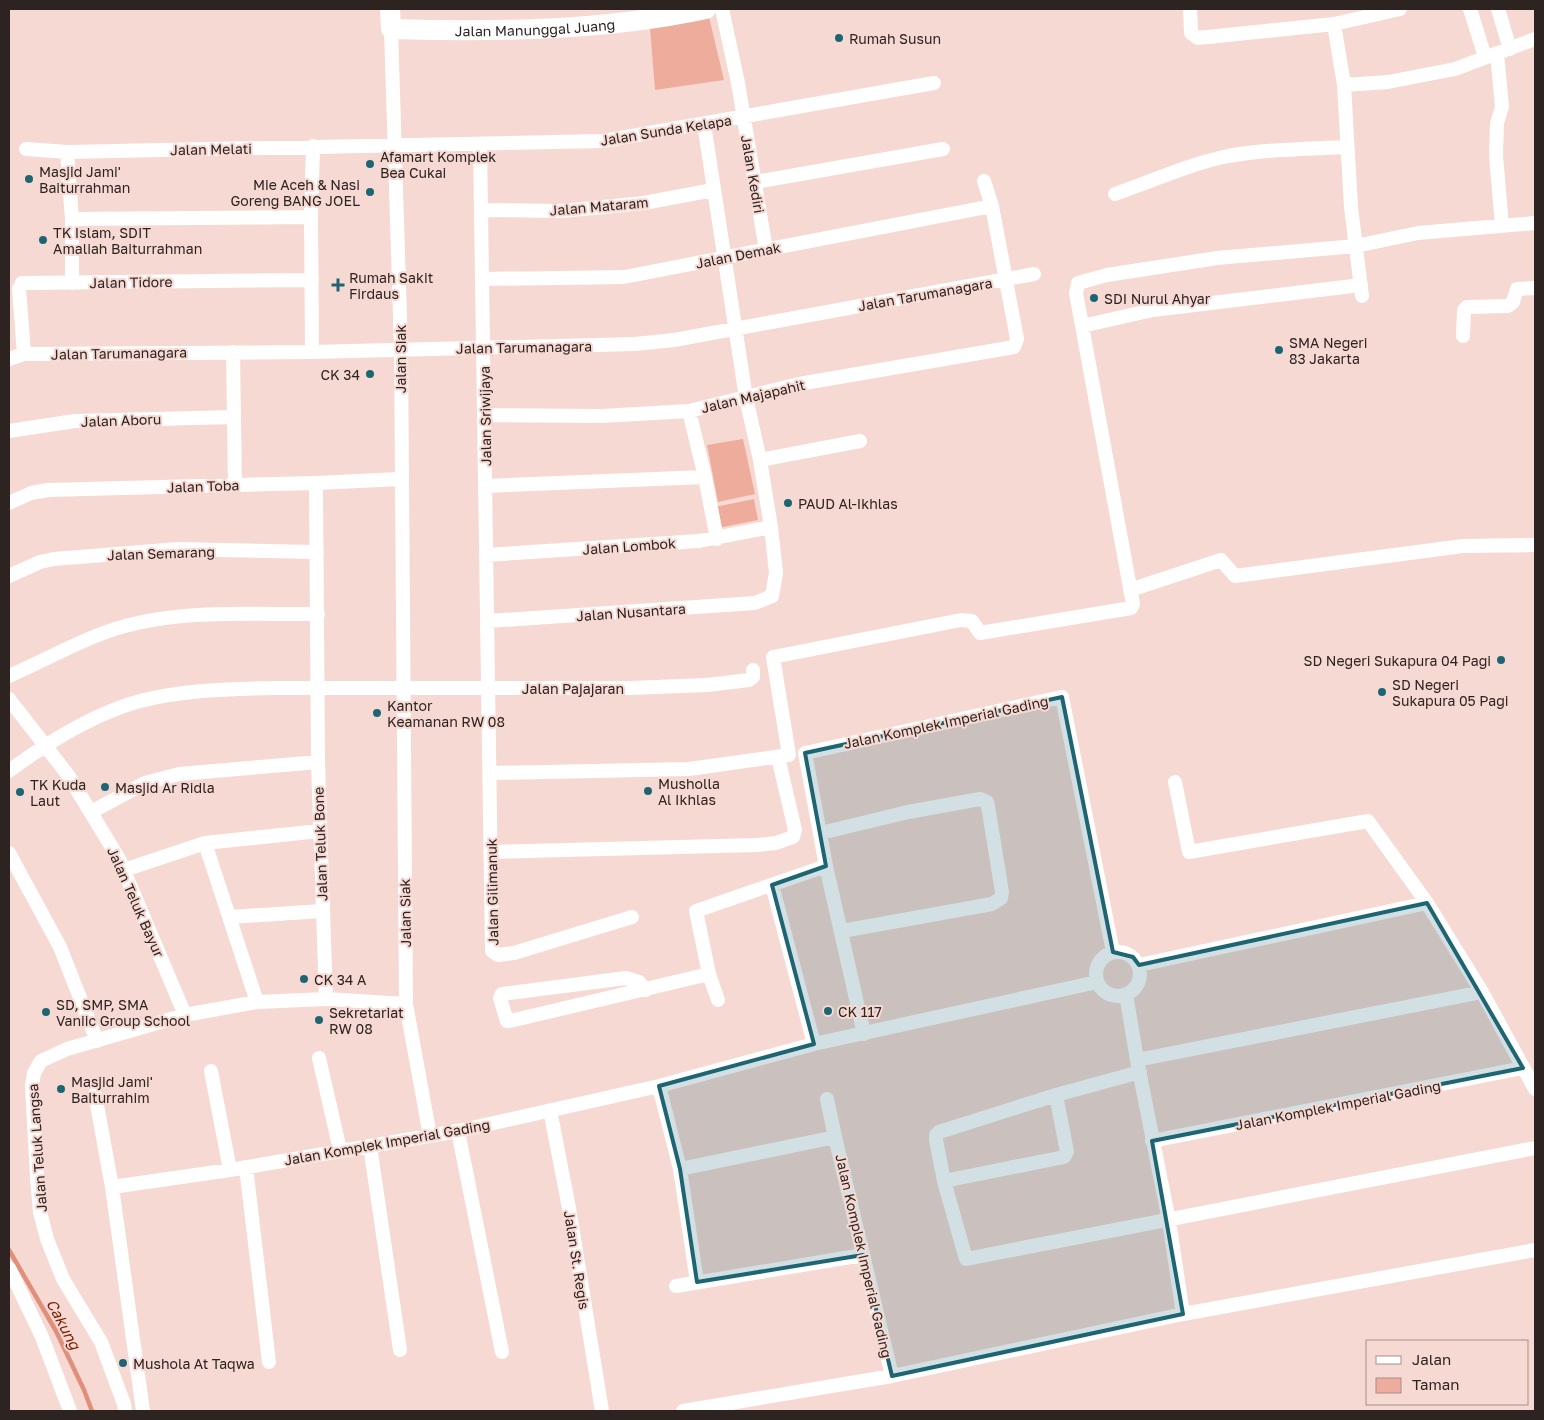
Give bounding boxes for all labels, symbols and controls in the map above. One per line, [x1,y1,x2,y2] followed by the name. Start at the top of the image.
[455,15,616,39] street label: Jalan Manunggal Juang
[849,30,941,47] place label: Rumah Susun
[833,32,845,44] marker: Rumah Susun
[599,111,733,149] street label: Jalan Sunda Kelapa
[738,133,768,215] street label: Jalan Kediri
[170,140,252,158] street label: Jalan Melati
[380,148,496,181] place label: Afamart Komplek Bea Cukai
[364,158,376,170] marker: Afamart Komplek Bea Cukai
[39,163,130,196] place label: Masjid Jami' Baiturrahman
[23,173,35,185] marker: Masjid Jami' Baiturrahman
[230,176,360,209] place label: Mie Aceh & Nasi Goreng BANG JOEL
[364,186,376,198] marker: Mie Aceh & Nasi Goreng BANG JOEL
[549,193,649,219] street label: Jalan Mataram
[53,224,202,257] place label: TK Islam, SDIT Amaliah Baiturrahman
[37,234,49,246] marker: TK Islam, SDIT Amaliah Baiturrahman
[694,238,782,272] street label: Jalan Demak
[349,269,433,302] place label: Rumah Sakit Firdaus
[89,273,173,291] street label: Jalan Tidore
[857,274,993,314] street label: Jalan Tarumanagara
[331,278,345,292] marker: Rumah Sakit Firdaus
[1104,290,1211,307] place label: SDI Nurul Ahyar
[1088,292,1100,304] marker: SDI Nurul Ahyar
[392,325,409,393] street label: Jalan Siak
[1289,334,1368,367] place label: SMA Negeri 83 Jakarta
[456,337,592,357] street label: Jalan Tarumanagara
[51,343,187,363] street label: Jalan Tarumanagara
[1273,344,1285,356] marker: SMA Negeri 83 Jakarta
[321,366,360,383] place label: CK 34
[476,366,494,466] street label: Jalan Sriwijaya
[364,368,376,380] marker: CK 34
[699,376,807,416] street label: Jalan Majapahit
[80,410,162,430] street label: Jalan Aboru
[166,476,240,496] street label: Jalan Toba
[798,495,898,512] place label: PAUD Al-Ikhlas
[782,497,794,509] marker: PAUD Al-Ikhlas
[582,534,676,558] street label: Jalan Lombok
[107,543,215,563] street label: Jalan Semarang
[576,600,686,624] street label: Jalan Nusantara
[1304,652,1491,669] place label: SD Negeri Sukapura 04 Pagi
[1495,654,1507,666] marker: SD Negeri Sukapura 04 Pagi
[1392,676,1509,709] place label: SD Negeri Sukapura 05 Pagi
[522,680,624,697] street label: Jalan Pajajaran
[1376,686,1388,698] marker: SD Negeri Sukapura 05 Pagi
[842,692,1050,752] street label: Jalan Komplek Imperial Gading
[387,697,505,730] place label: Kantor Keamanan RW 08
[371,707,383,719] marker: Kantor Keamanan RW 08
[658,775,720,808] place label: Musholla Al Ikhlas
[30,776,86,809] place label: TK Kuda Laut
[115,779,215,796] place label: Masjid Ar Ridla
[99,781,111,793] marker: Masjid Ar Ridla
[642,785,654,797] marker: Musholla Al Ikhlas
[14,786,26,798] marker: TK Kuda Laut
[310,786,330,902] street label: Jalan Teluk Bone
[483,838,501,946] street label: Jalan Gilimanuk
[104,844,168,960] street label: Jalan Teluk Bayur
[396,878,414,948] street label: Jalan Siak
[314,971,367,988] place label: CK 34 A
[298,973,310,985] marker: CK 34 A
[56,996,190,1029] place label: SD, SMP, SMA Vaniic Group School
[838,1003,882,1020] place label: CK 117
[329,1004,404,1037] place label: Sekretariat RW 08
[822,1005,834,1017] marker: CK 117
[40,1006,52,1018] marker: SD, SMP, SMA Vaniic Group School
[313,1014,325,1026] marker: Sekretariat RW 08
[71,1073,153,1106] place label: Masjid Jami' Baiturrahim
[1234,1077,1442,1133] street label: Jalan Komplek Imperial Gading
[24,1083,50,1213] street label: Jalan Teluk Langsa
[55,1083,67,1095] marker: Masjid Jami' Baiturrahim
[283,1115,491,1169] street label: Jalan Komplek Imperial Gading
[832,1152,896,1360] street label: Jalan Komplek Imperial Gading
[561,1209,593,1311] street label: Jalan St. Regis
[42,1296,86,1354] water label: Cakung
[1366,1340,1529,1405] legend
[1412,1350,1451,1368] text: Jalan
[133,1355,255,1372] place label: Mushola At Taqwa
[117,1357,129,1369] marker: Mushola At Taqwa
[1412,1375,1459,1393] text: Taman

